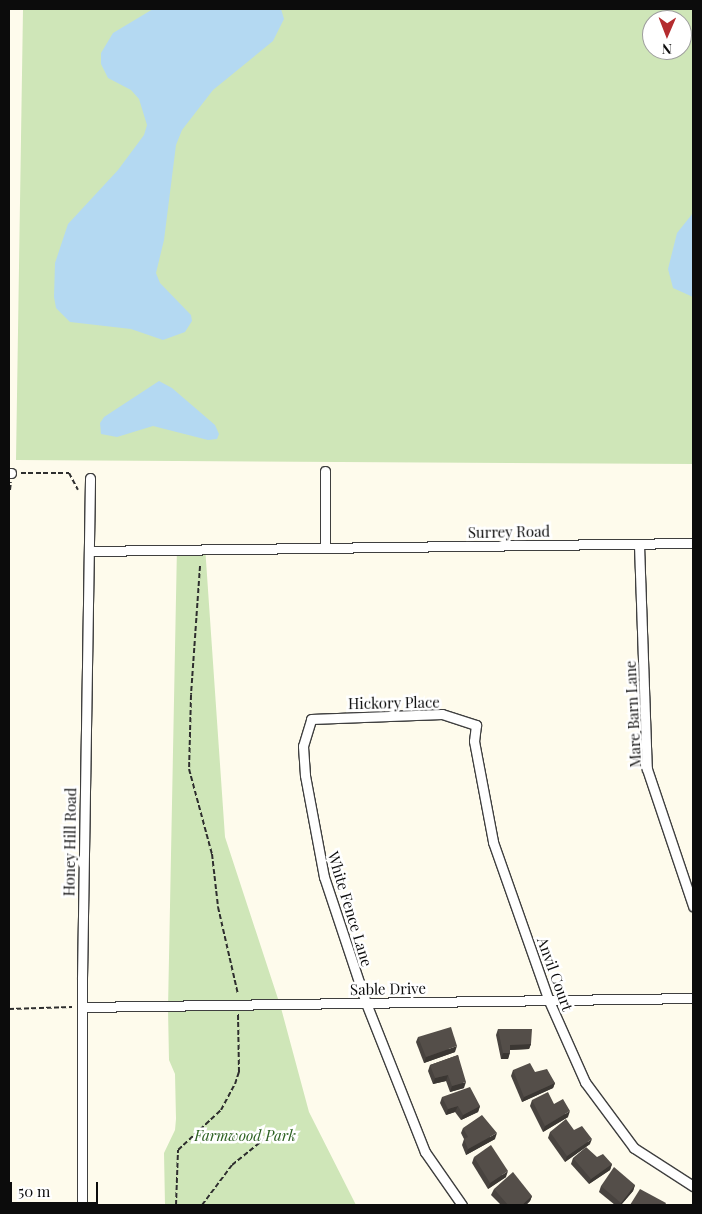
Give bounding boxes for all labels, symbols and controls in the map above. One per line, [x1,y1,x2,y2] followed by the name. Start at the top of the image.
[642,10,692,60] north arrow
[662,40,672,59] text: N
[467,522,551,542] street label: Surrey Road
[621,660,645,768] street label: Mare Barn Lane
[348,693,440,713] street label: Hickory Place
[60,787,80,897] street label: Honey Hill Road
[324,849,376,969] street label: White Fence Lane
[533,935,577,1013] street label: Anvil Court
[350,979,426,999] street label: Sable Drive
[194,1127,296,1145] park label: Farmwood Park
[12,1172,100,1204] scale bar
[18,1181,50,1201] text: 50 m

